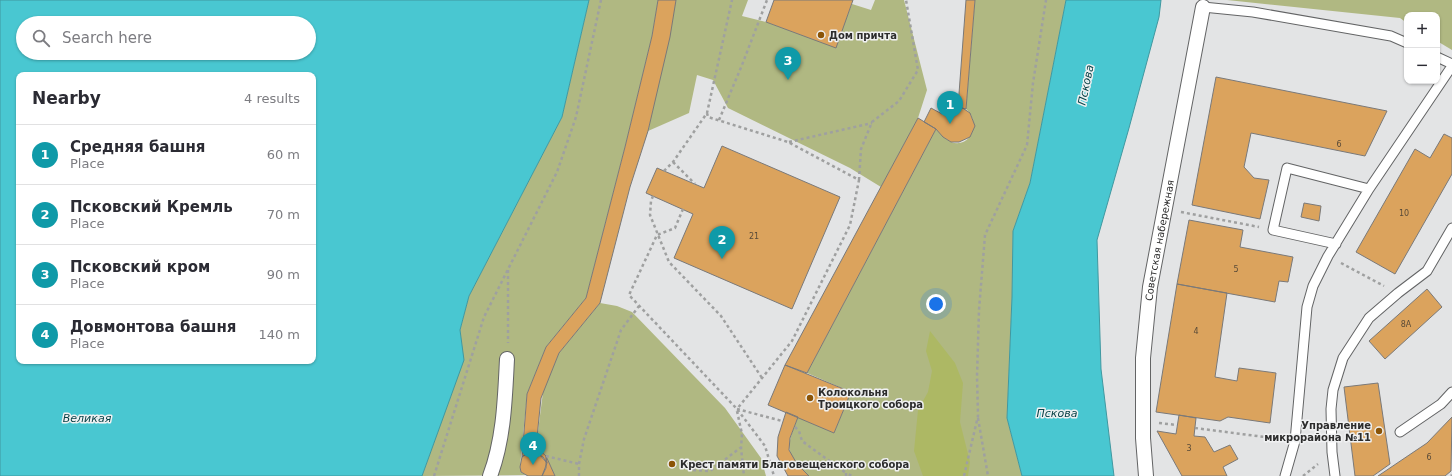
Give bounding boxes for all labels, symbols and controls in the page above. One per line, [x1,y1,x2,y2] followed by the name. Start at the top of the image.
[1404,12,1440,84] map controls
[1404,12,1440,48] button: +
[16,16,316,60] search box
[30,27,52,49] icon: search
[62,29,152,47] text: Search here
[816,30,826,40] marker: Дом причта
[829,30,897,41] place label: Дом причта
[775,47,801,80] pin: 3
[1404,48,1440,84] button: −
[1075,63,1097,106] water label: Пскова
[32,88,101,108] text: Nearby
[244,91,300,106] text: 4 results
[937,91,963,124] pin: 1
[70,138,205,156] text: Средняя башня
[1336,140,1342,149] house number: 6
[40,147,50,162] text: 1
[267,147,300,162] text: 60 m
[70,156,105,171] text: Place
[1143,179,1176,302] street label: Советская набережная
[70,198,233,216] text: Псковский Кремль
[40,207,50,222] text: 2
[267,207,300,222] text: 70 m
[1399,209,1409,218] house number: 10
[70,216,105,231] text: Place
[709,226,735,259] pin: 2
[749,232,759,241] house number: 21
[70,258,210,276] text: Псковский кром
[1233,265,1239,274] house number: 5
[40,267,50,282] text: 3
[267,267,300,282] text: 90 m
[70,276,105,291] text: Place
[926,294,946,314] your location
[70,318,236,336] text: Довмонтова башня
[1401,320,1412,329] house number: 8А
[40,327,50,342] text: 4
[258,327,300,342] text: 140 m
[1193,327,1199,336] house number: 4
[70,336,105,351] text: Place
[818,387,923,410] place label: Колокольня Троицкого собора
[805,393,815,403] marker: Колокольня Троицкого собора
[1037,407,1078,420] water label: Пскова
[63,412,112,425] water label: Великая
[1264,420,1371,443] place label: Управление микрорайона №11
[1374,426,1384,436] marker: Управление микрорайона №11
[520,432,546,465] pin: 4
[1186,444,1192,453] house number: 3
[1426,453,1432,462] house number: 6
[667,459,677,469] marker: Крест памяти Благовещенского собора
[680,459,909,470] place label: Крест памяти Благовещенского собора

